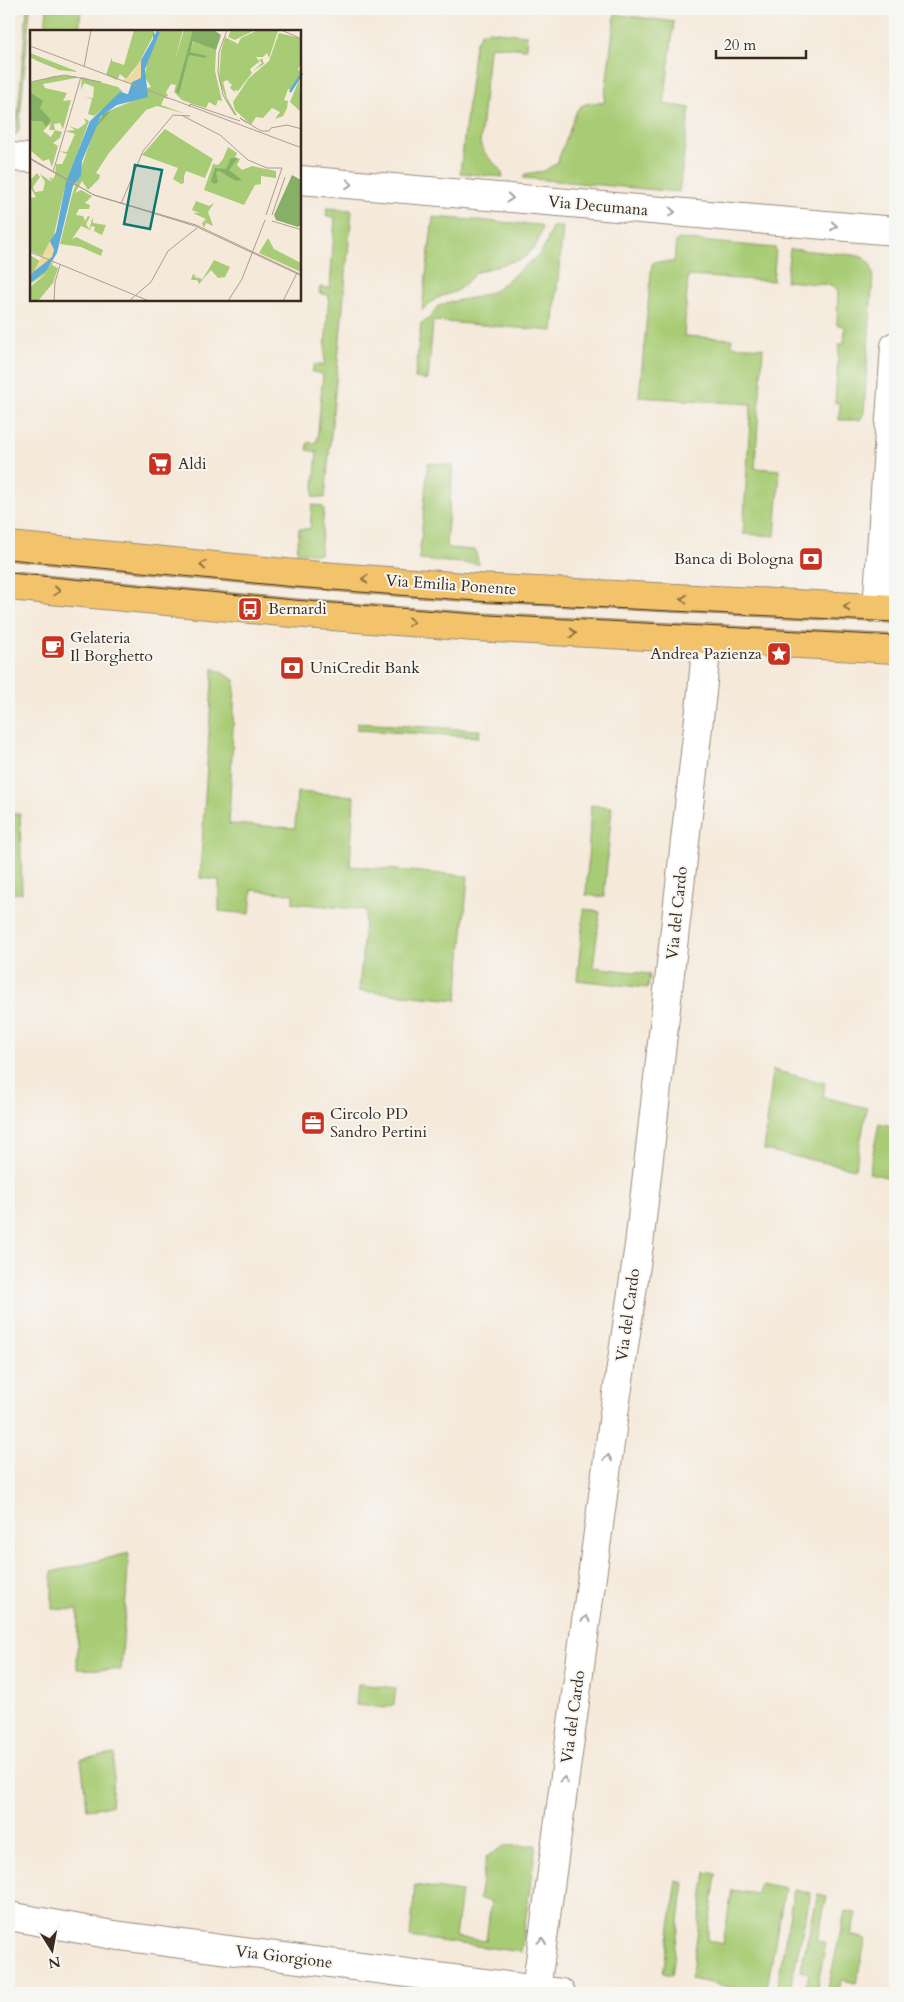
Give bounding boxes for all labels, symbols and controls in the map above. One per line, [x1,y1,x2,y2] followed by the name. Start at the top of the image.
[716,28,806,60] scale bar
[30,30,301,301] inset map
[724,35,756,55] text: 20 m
[345,179,353,190] one-way arrow
[547,191,649,221] street label: Via Decumana
[507,192,515,203] one-way arrow
[669,206,677,217] one-way arrow
[831,220,839,231] one-way arrow
[147,451,173,477] supermarket icon: Aldi
[178,453,207,475] place label: Aldi
[798,546,824,572] bank icon: Banca di Bologna
[674,548,794,570] place label: Banca di Bologna
[199,560,207,571] one-way arrow
[385,569,517,601] street label: Via Emilia Ponente
[361,574,369,585] one-way arrow
[54,585,62,596] one-way arrow
[680,594,688,605] one-way arrow
[237,596,263,622] bus stop icon: Bernardi
[268,598,327,620] place label: Bernardi
[842,602,850,613] one-way arrow
[407,617,415,628] one-way arrow
[70,627,153,667] place label: Gelateria Il Borghetto
[569,627,577,638] one-way arrow
[40,634,66,660] cafe icon: Gelateria Il Borghetto
[766,641,792,667] place icon: Andrea Pazienza
[650,643,762,665] place label: Andrea Pazienza
[279,655,305,681] bank icon: UniCredit Bank
[310,657,420,679] place label: UniCredit Bank
[661,865,693,961] street label: Via del Cardo
[330,1103,428,1143] place label: Circolo PD Sandro Pertini
[300,1110,326,1136] office icon: Circolo PD Sandro Pertini
[611,1267,645,1363] street label: Via del Cardo
[602,1454,613,1462] one-way arrow
[580,1615,591,1623] one-way arrow
[556,1669,590,1765] street label: Via del Cardo
[558,1776,569,1784] one-way arrow
[28,1924,78,1974] north arrow
[537,1937,547,1946] one-way arrow
[234,1940,334,1974] street label: Via Giorgione
[47,1952,62,1973] text: N

